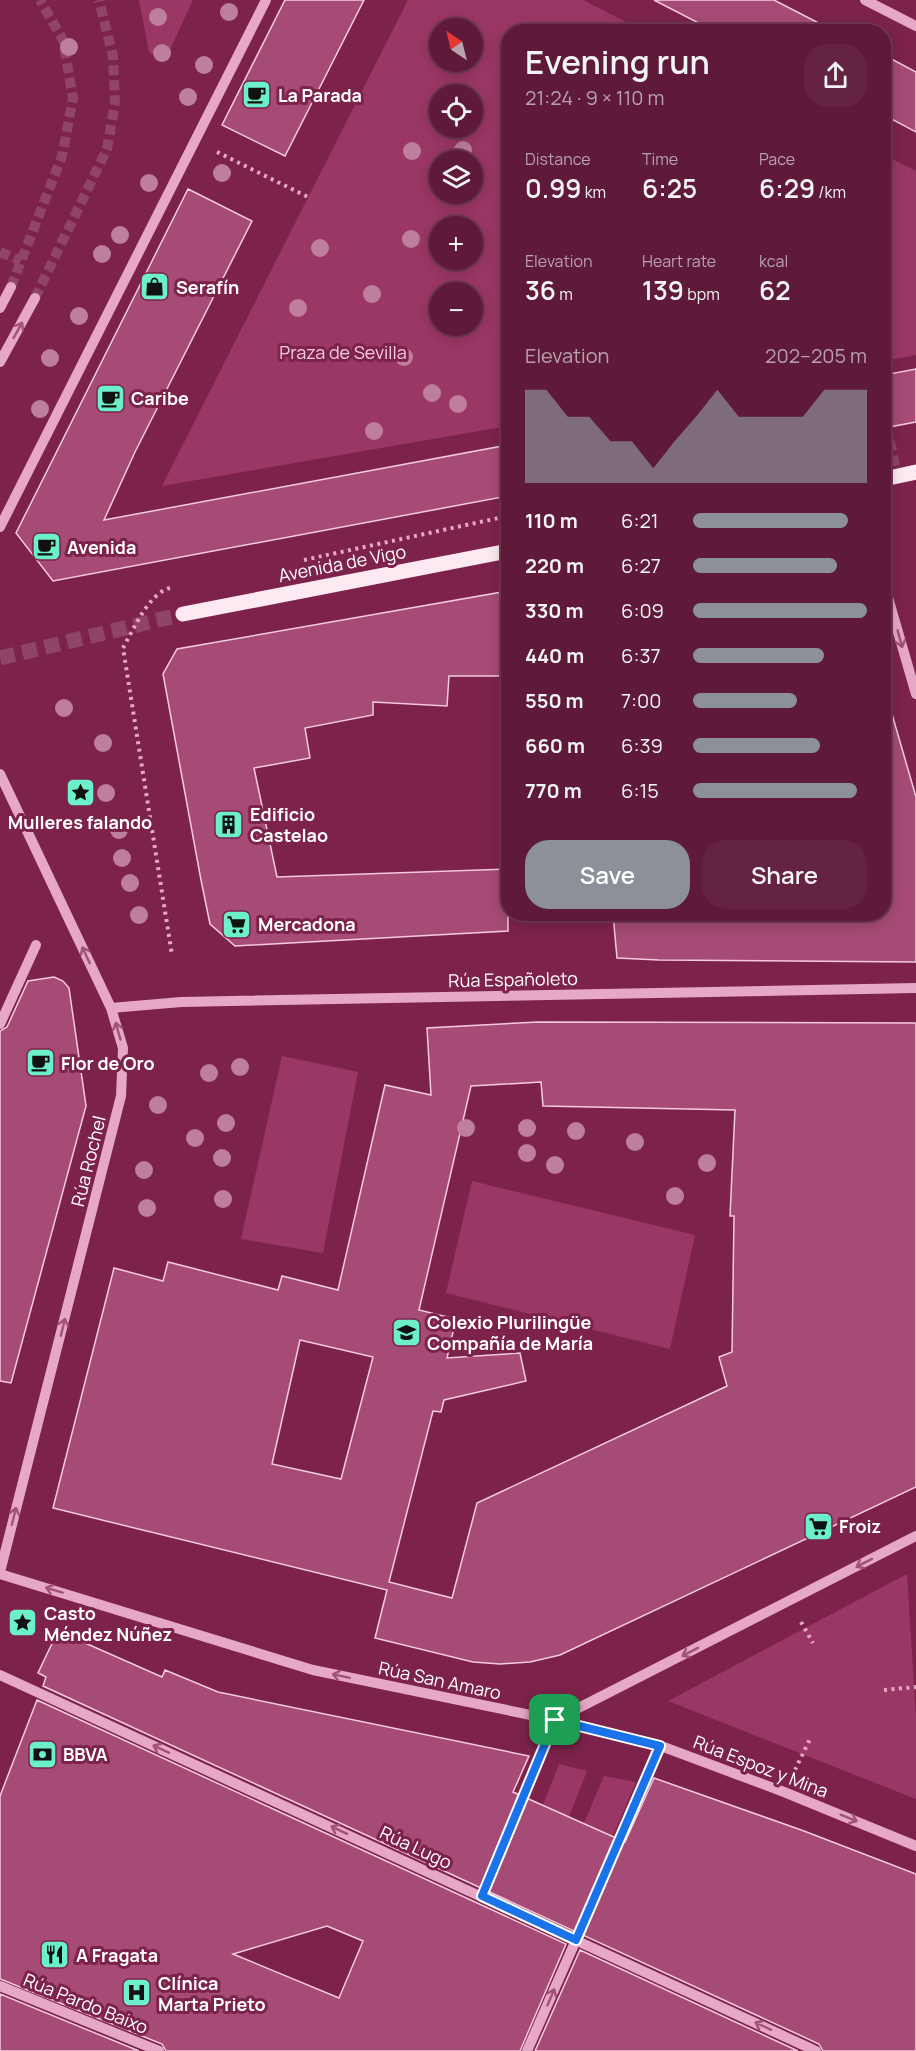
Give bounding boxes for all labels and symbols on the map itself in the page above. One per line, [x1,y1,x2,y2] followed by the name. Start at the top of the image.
[429,18,483,72] north arrow
[241,79,273,111] cafe icon: La Parada
[278,83,362,107] place label: La Parada
[139,271,171,303] shop icon: Serafín
[176,275,239,299] place label: Serafín
[12,322,24,339] one-way arrow
[279,340,407,364] park label: Praza de Sevilla
[94,382,126,414] cafe icon: Caribe
[131,386,189,410] place label: Caribe
[30,531,62,563] cafe icon: Avenida
[67,535,136,559] place label: Avenida
[276,539,408,587] street label: Avenida de Vigo
[895,629,906,648] one-way arrow
[64,777,96,809] place icon: Mulleres falando
[250,802,328,847] place label: Edificio Castelao
[213,808,245,840] building icon: Edificio Castelao
[8,810,152,834] place label: Mulleres falando
[221,908,253,940] supermarket icon: Mercadona
[258,912,356,936] place label: Mercadona
[79,946,91,964] one-way arrow
[448,966,578,992] street label: Rúa Españoleto
[112,1022,123,1041] one-way arrow
[24,1047,56,1079] cafe icon: Flor de Oro
[61,1051,155,1075] place label: Flor de Oro
[65,1113,111,1209] street label: Rúa Rochel
[427,1310,593,1355] place label: Colexio Plurilingüe Compañía de María
[390,1316,422,1348] school or university icon: Colexio Plurilingüe Compañía de María
[57,1317,69,1336] one-way arrow
[9,1506,21,1525] one-way arrow
[802,1510,834,1542] supermarket icon: Froiz
[839,1514,881,1538] place label: Froiz
[855,1558,873,1569] one-way arrow
[45,1584,64,1595] one-way arrow
[44,1601,172,1646] place label: Casto Méndez Núñez
[7,1607,39,1639] place icon: Casto Méndez Núñez
[682,1646,700,1658] one-way arrow
[377,1655,503,1705] street label: Rúa San Amaro
[332,1670,351,1681] one-way arrow
[529,1694,580,1745] pin
[690,1729,832,1803] street label: Rúa Espoz y Mina
[26,1738,58,1770] bank icon: BBVA
[63,1742,108,1766] place label: BBVA
[153,1742,171,1754] one-way arrow
[839,1813,858,1824] one-way arrow
[376,1820,456,1874] street label: Rúa Lugo
[330,1823,348,1835] one-way arrow
[39,1939,71,1971] restaurant icon: A Fragata
[76,1943,158,1967] place label: A Fragata
[20,1967,152,2039] street label: Rúa Pardo Baixo
[158,1971,266,2016] place label: Clínica Marta Prieto
[121,1977,153,2009] hospital icon: Clínica Marta Prieto
[546,1989,557,2007] one-way arrow
[755,2020,773,2032] one-way arrow

